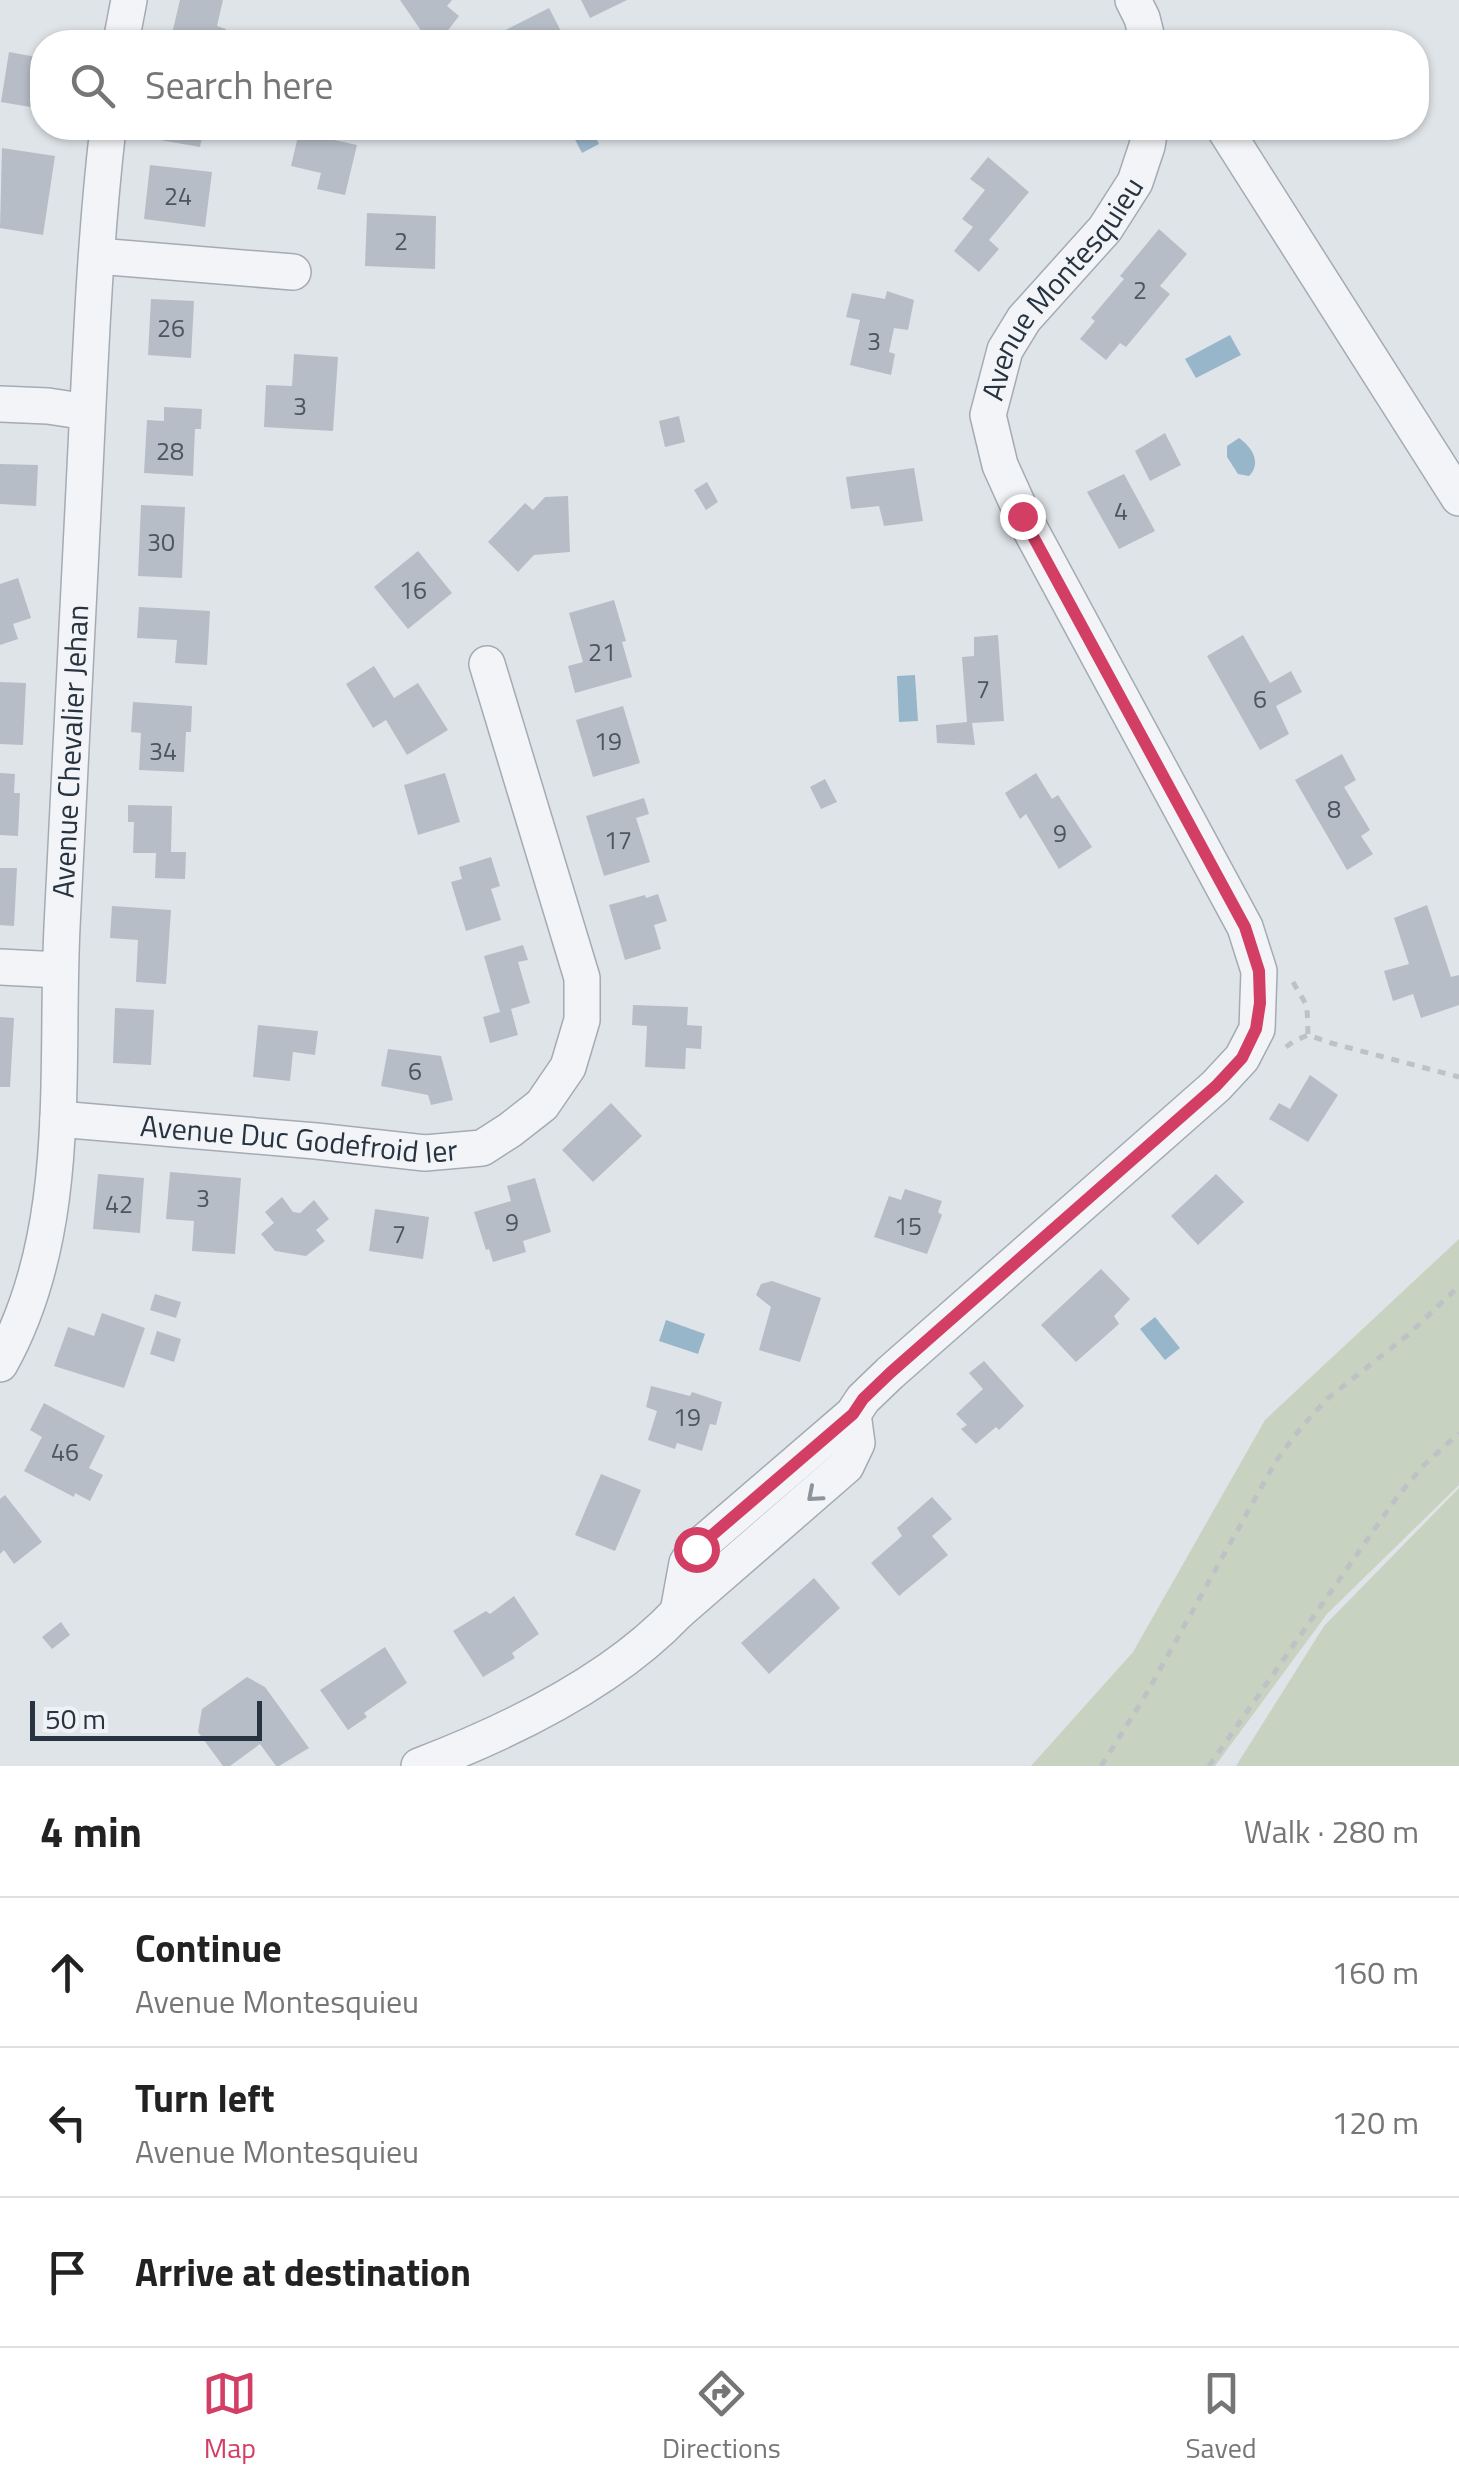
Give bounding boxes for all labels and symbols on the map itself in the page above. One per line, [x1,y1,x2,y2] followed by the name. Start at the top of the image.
[969,167,1155,405] street label: Avenue Montesquieu
[164,177,192,215] house number: 24
[394,222,408,260] house number: 2
[1133,271,1147,309] house number: 2
[157,309,185,347] house number: 26
[867,322,881,360] house number: 3
[293,387,307,425] house number: 3
[156,432,184,470] house number: 28
[1114,492,1128,530] house number: 4
[1000,494,1046,540] route end
[147,523,175,561] house number: 30
[399,571,427,609] house number: 16
[39,603,100,899] street label: Avenue Chevalier Jehan
[588,633,616,671] house number: 21
[976,670,990,708] house number: 7
[1253,680,1267,718] house number: 6
[594,722,622,760] house number: 19
[149,732,177,770] house number: 34
[1327,790,1341,828] house number: 8
[1053,814,1067,852] house number: 9
[604,821,632,859] house number: 17
[408,1052,422,1090] house number: 6
[139,1102,459,1175] street label: Avenue Duc Godefroid Ier
[196,1179,210,1217] house number: 3
[105,1185,133,1223] house number: 42
[505,1203,519,1241] house number: 9
[894,1207,922,1245] house number: 15
[392,1215,406,1253] house number: 7
[673,1398,701,1436] house number: 19
[51,1433,79,1471] house number: 46
[807,1483,826,1501] one-way arrow
[674,1527,720,1573] route start
[30,1696,262,1740] scale bar

